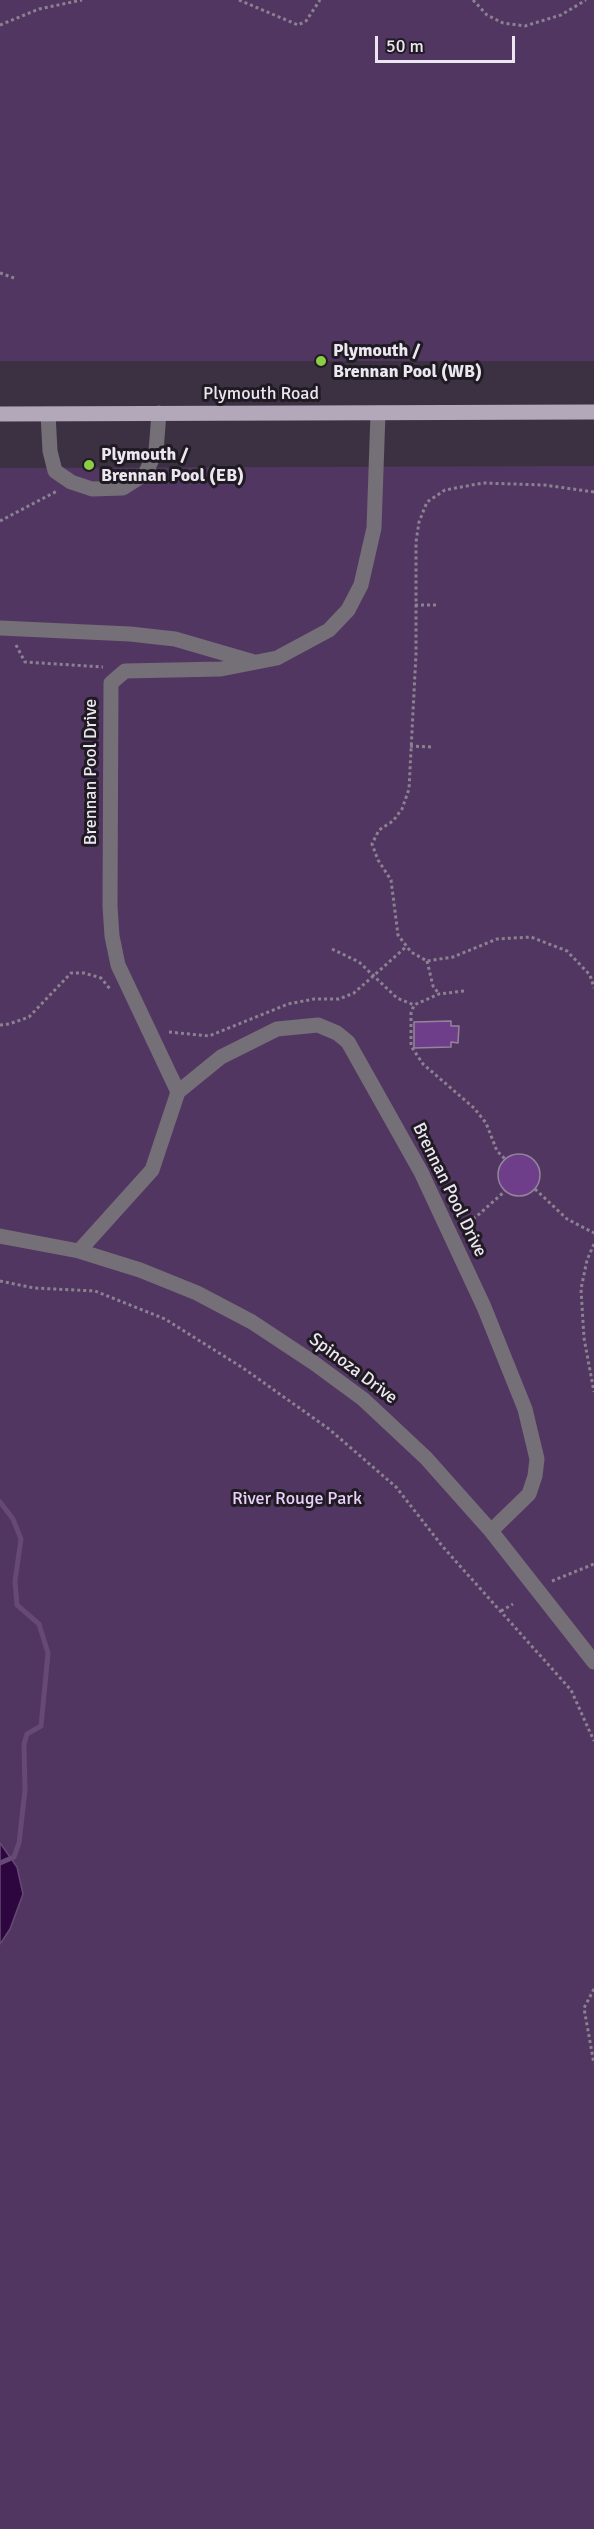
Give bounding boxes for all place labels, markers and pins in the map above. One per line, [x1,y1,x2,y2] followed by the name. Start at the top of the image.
[333,340,482,382] place label: Plymouth / Brennan Pool (WB)
[314,354,328,368] marker: Plymouth / Brennan Pool (WB)
[101,444,244,486] place label: Plymouth / Brennan Pool (EB)
[82,458,96,472] marker: Plymouth / Brennan Pool (EB)

